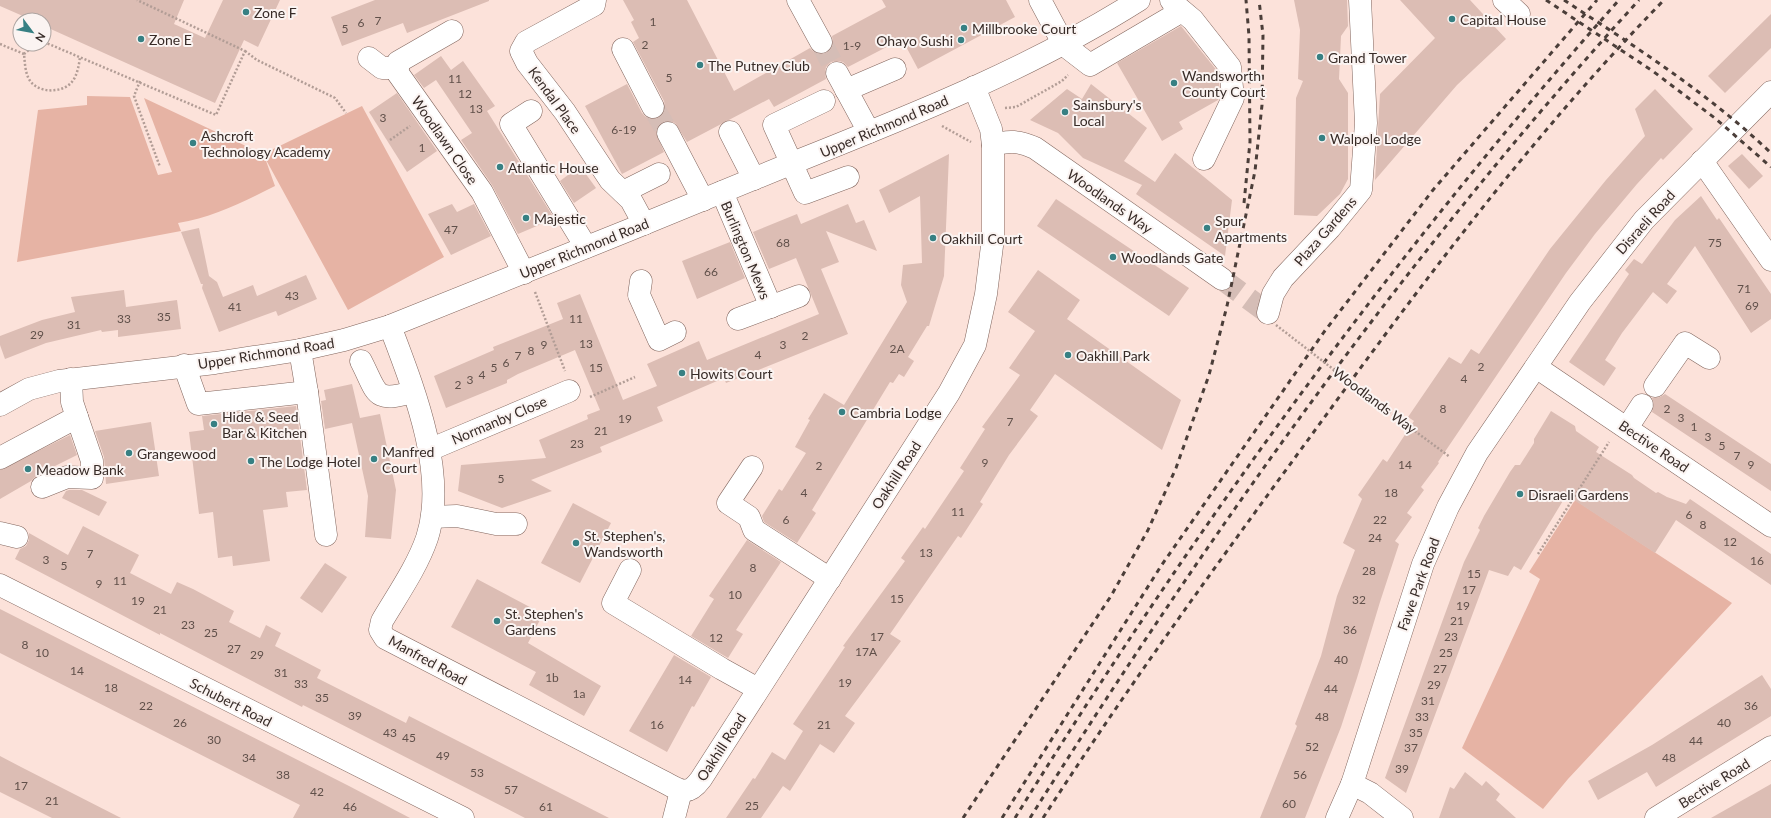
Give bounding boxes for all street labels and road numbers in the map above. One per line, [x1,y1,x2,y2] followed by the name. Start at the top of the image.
[525,63,585,137] street label: Kendal Place
[817,91,951,161] street label: Upper Richmond Road
[408,92,482,188] street label: Woodlawn Close
[1064,165,1157,237] street label: Woodlands Way
[1612,186,1678,258] street label: Disraeli Road
[1290,193,1360,269] street label: Plaza Gardens
[718,198,774,302] street label: Burlington Mews
[517,214,651,282] street label: Upper Richmond Road
[197,334,335,372] street label: Upper Richmond Road
[1330,363,1421,437] street label: Woodlands Way
[449,392,549,448] street label: Normanby Close
[1616,416,1692,476] street label: Bective Road
[868,438,924,512] street label: Oakhill Road
[1393,535,1443,633] street label: Fawe Park Road
[386,631,470,689] street label: Manfred Road
[187,674,275,730] street label: Schubert Road
[693,710,749,784] street label: Oakhill Road
[1675,754,1753,812] street label: Bective Road

